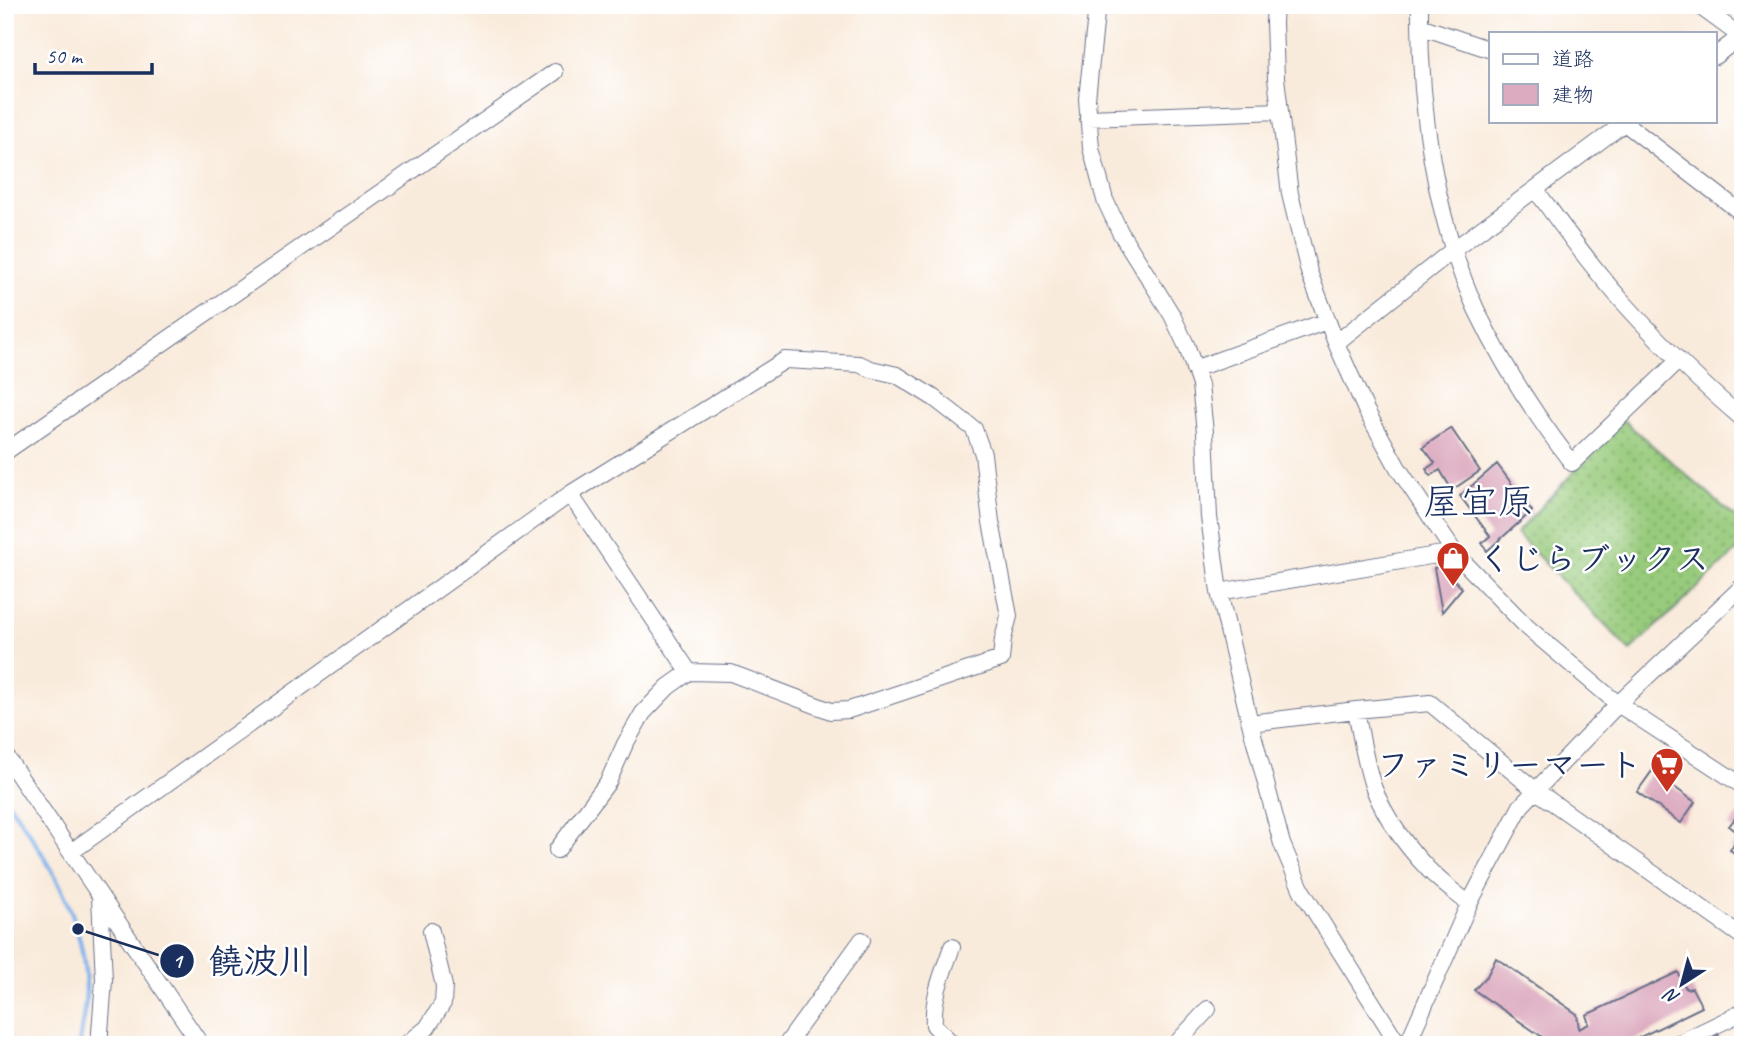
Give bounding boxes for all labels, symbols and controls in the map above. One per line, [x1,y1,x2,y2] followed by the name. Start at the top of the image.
[35,32,152,76] scale bar
[1489,32,1716,122] legend
[46,43,84,69] text: 50 m
[1552,46,1594,72] text: 道路
[1552,82,1594,108] text: 建物
[1424,478,1535,525] district label: 屋宜原
[1478,538,1709,580] place label: くじらブックス
[1434,539,1472,588] shop icon: くじらブックス
[1377,744,1642,786] place label: ファミリーマート
[1648,745,1686,794] supermarket icon: ファミリーマート
[160,933,328,989] callout: 饒波川
[208,939,314,984] text: 饒波川
[172,948,184,974] text: 1
[1646,948,1716,1018] north arrow
[1658,982,1684,1010] text: N

